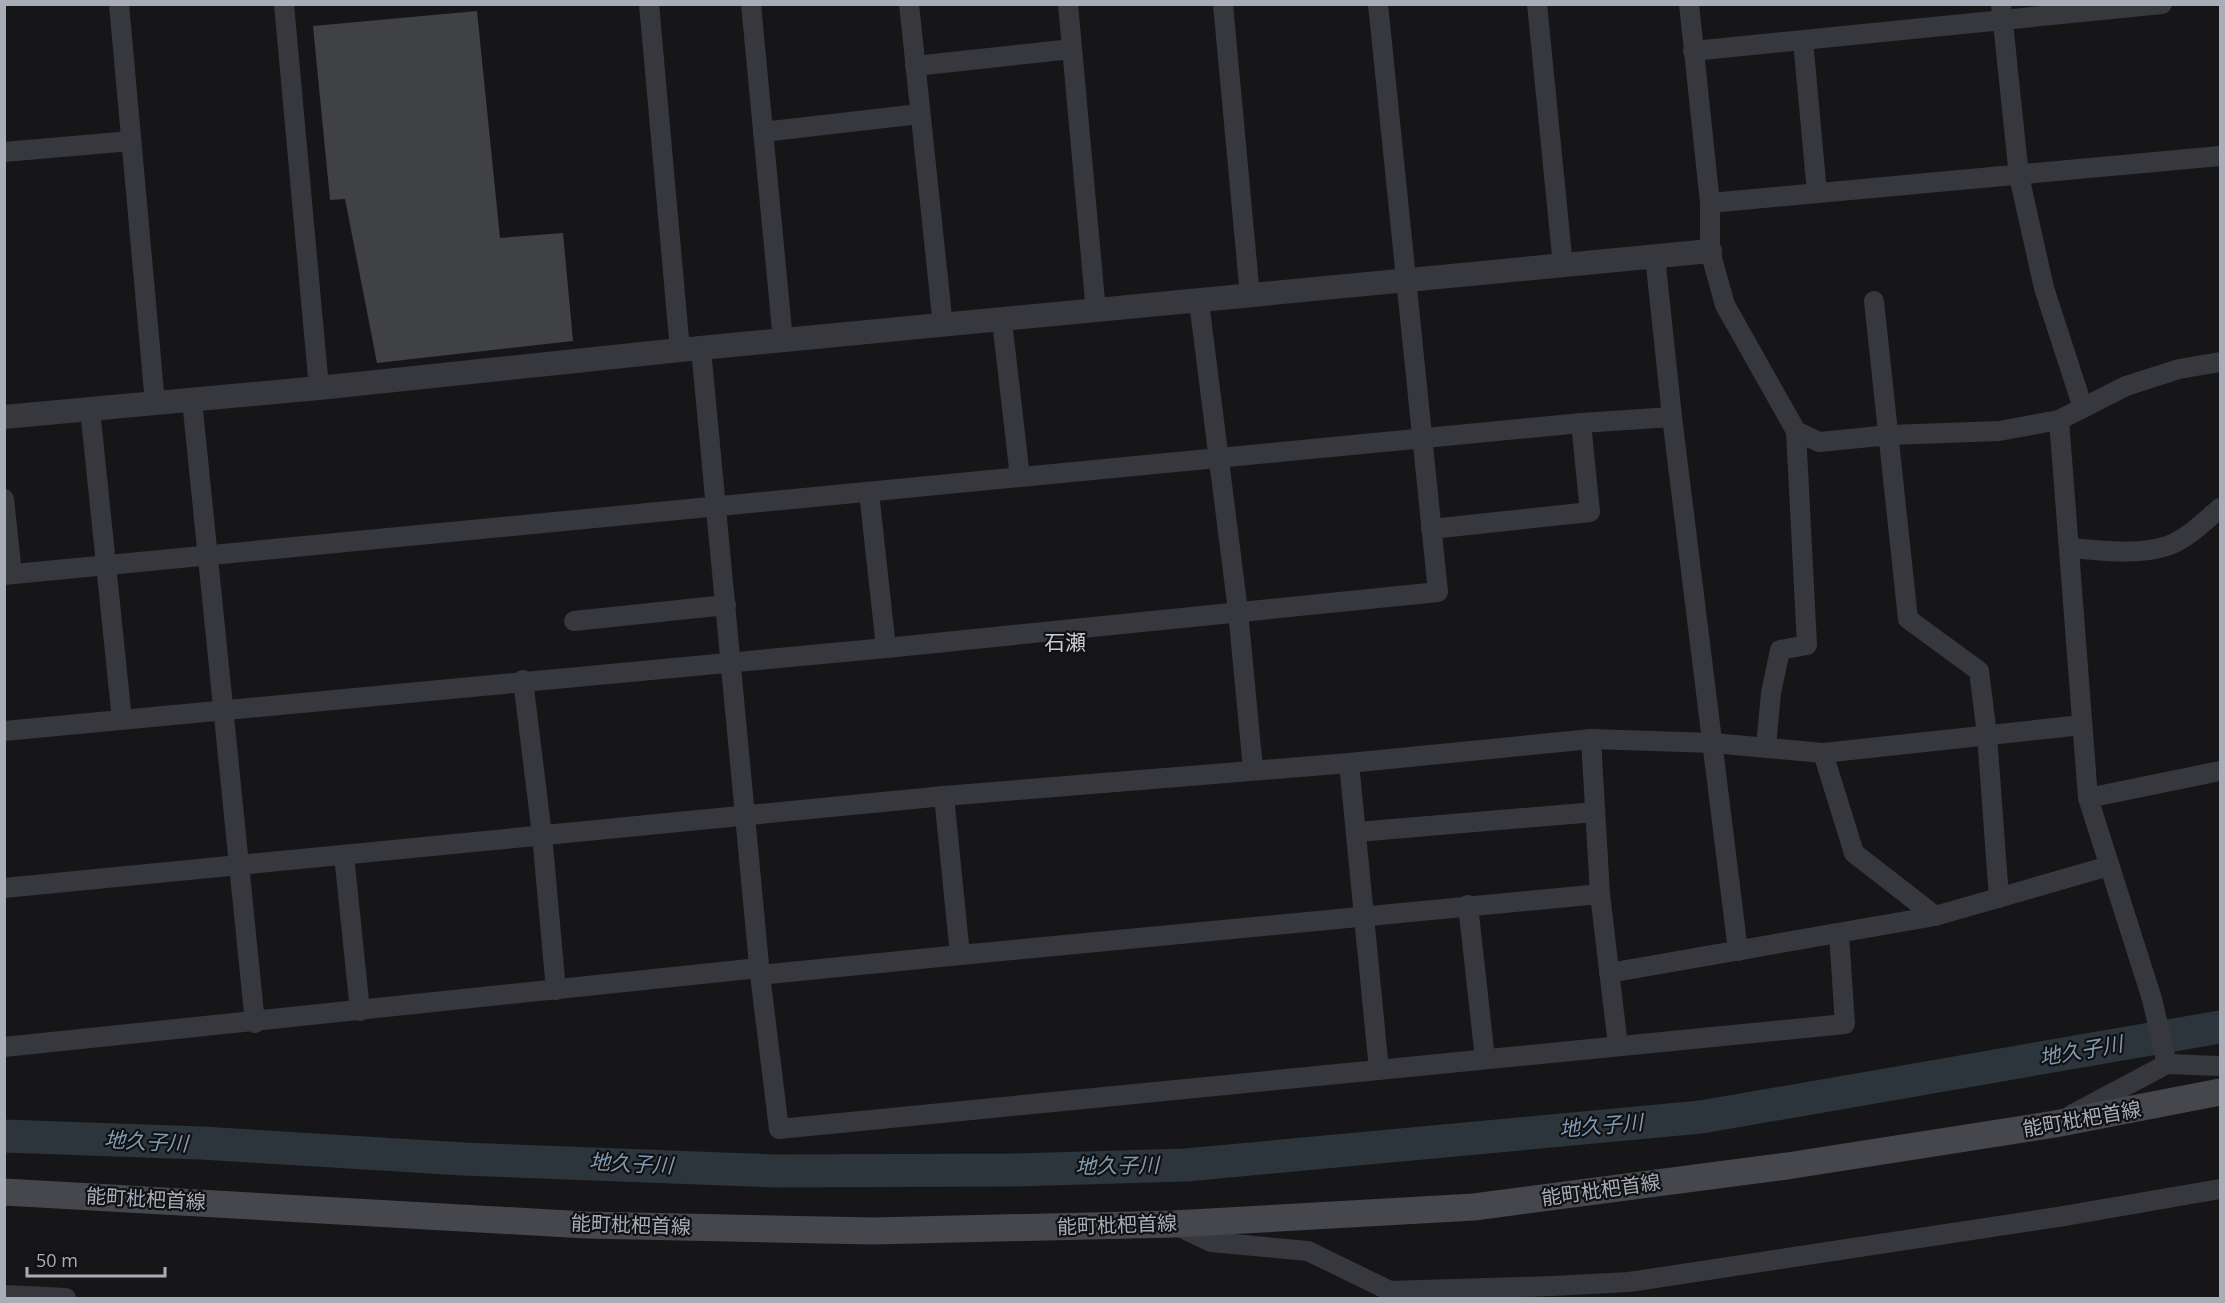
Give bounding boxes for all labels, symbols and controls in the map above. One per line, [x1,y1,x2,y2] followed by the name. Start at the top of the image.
[1044,628,1086,656] district label: 石瀬
[2037,1029,2127,1071] water label: 地久子川
[2020,1095,2143,1142] street label: 能町枇杷首線
[1558,1107,1646,1143] water label: 地久子川
[103,1125,191,1157] water label: 地久子川
[588,1147,676,1179] water label: 地久子川
[1075,1150,1161,1180] water label: 地久子川
[1540,1168,1662,1211] street label: 能町枇杷首線
[85,1182,207,1215] street label: 能町枇杷首線
[571,1209,691,1240] street label: 能町枇杷首線
[1057,1209,1177,1240] street label: 能町枇杷首線
[27,1240,165,1278] scale bar
[36,1248,78,1272] text: 50 m

